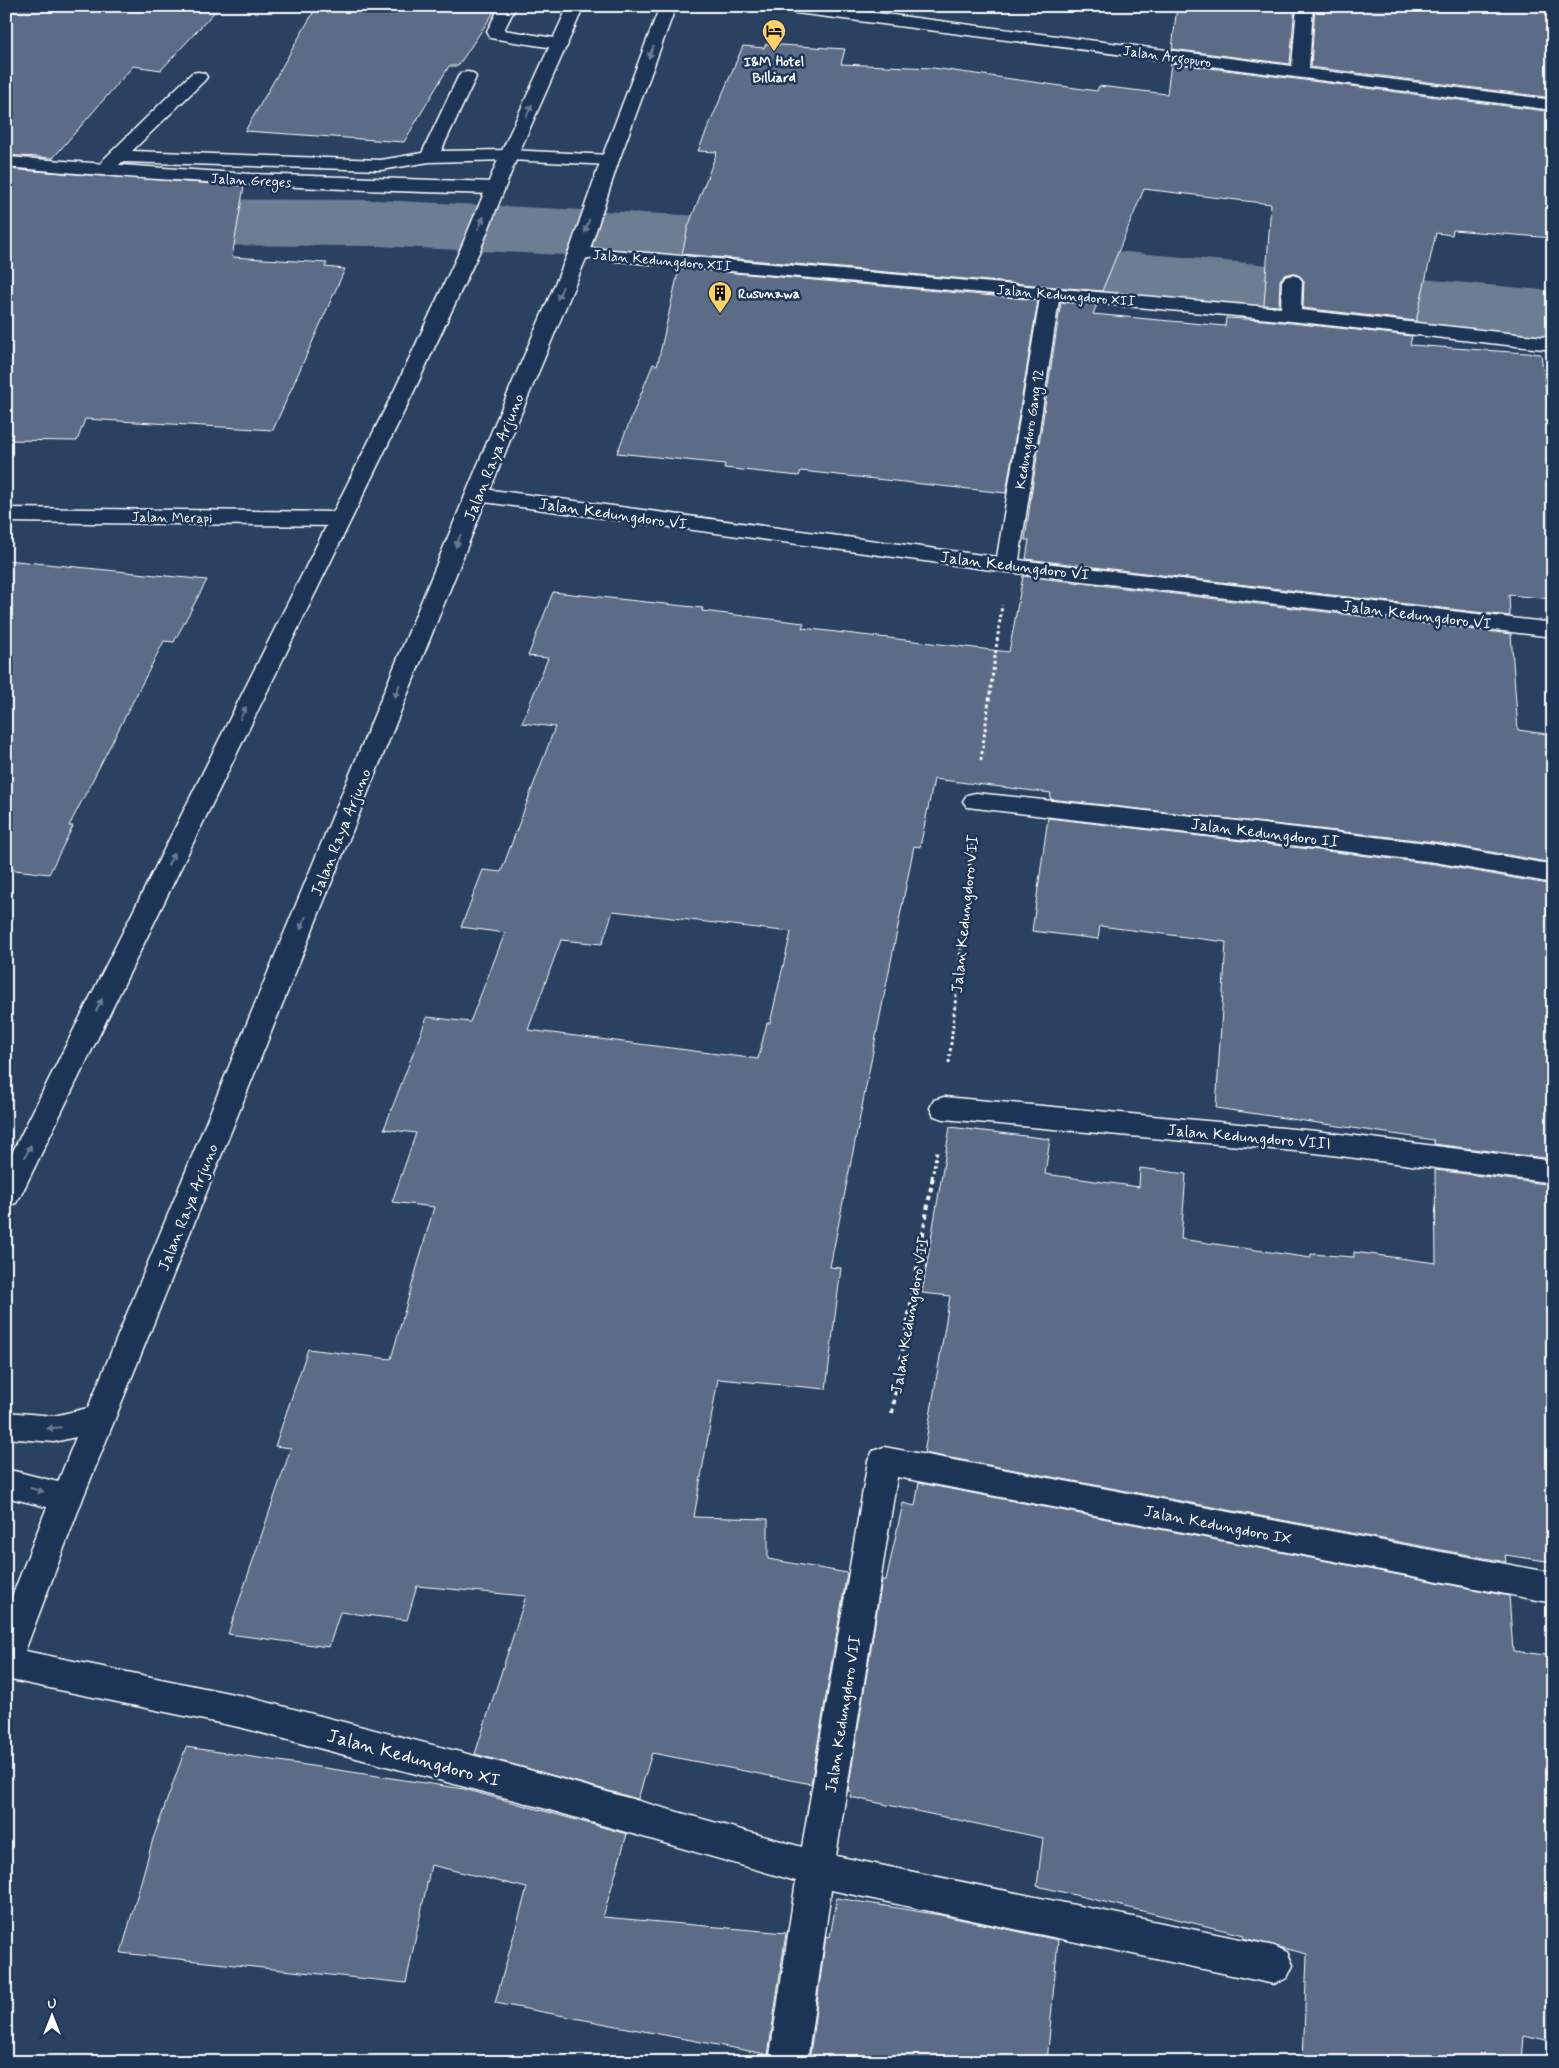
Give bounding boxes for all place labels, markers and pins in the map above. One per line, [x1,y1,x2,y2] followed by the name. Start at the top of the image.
[761,18,787,52] hotel icon: I&M Hotel Billiard
[744,53,804,87] place label: I&M Hotel Billiard
[707,280,733,314] building icon: Rusunawa
[738,285,800,303] place label: Rusunawa

